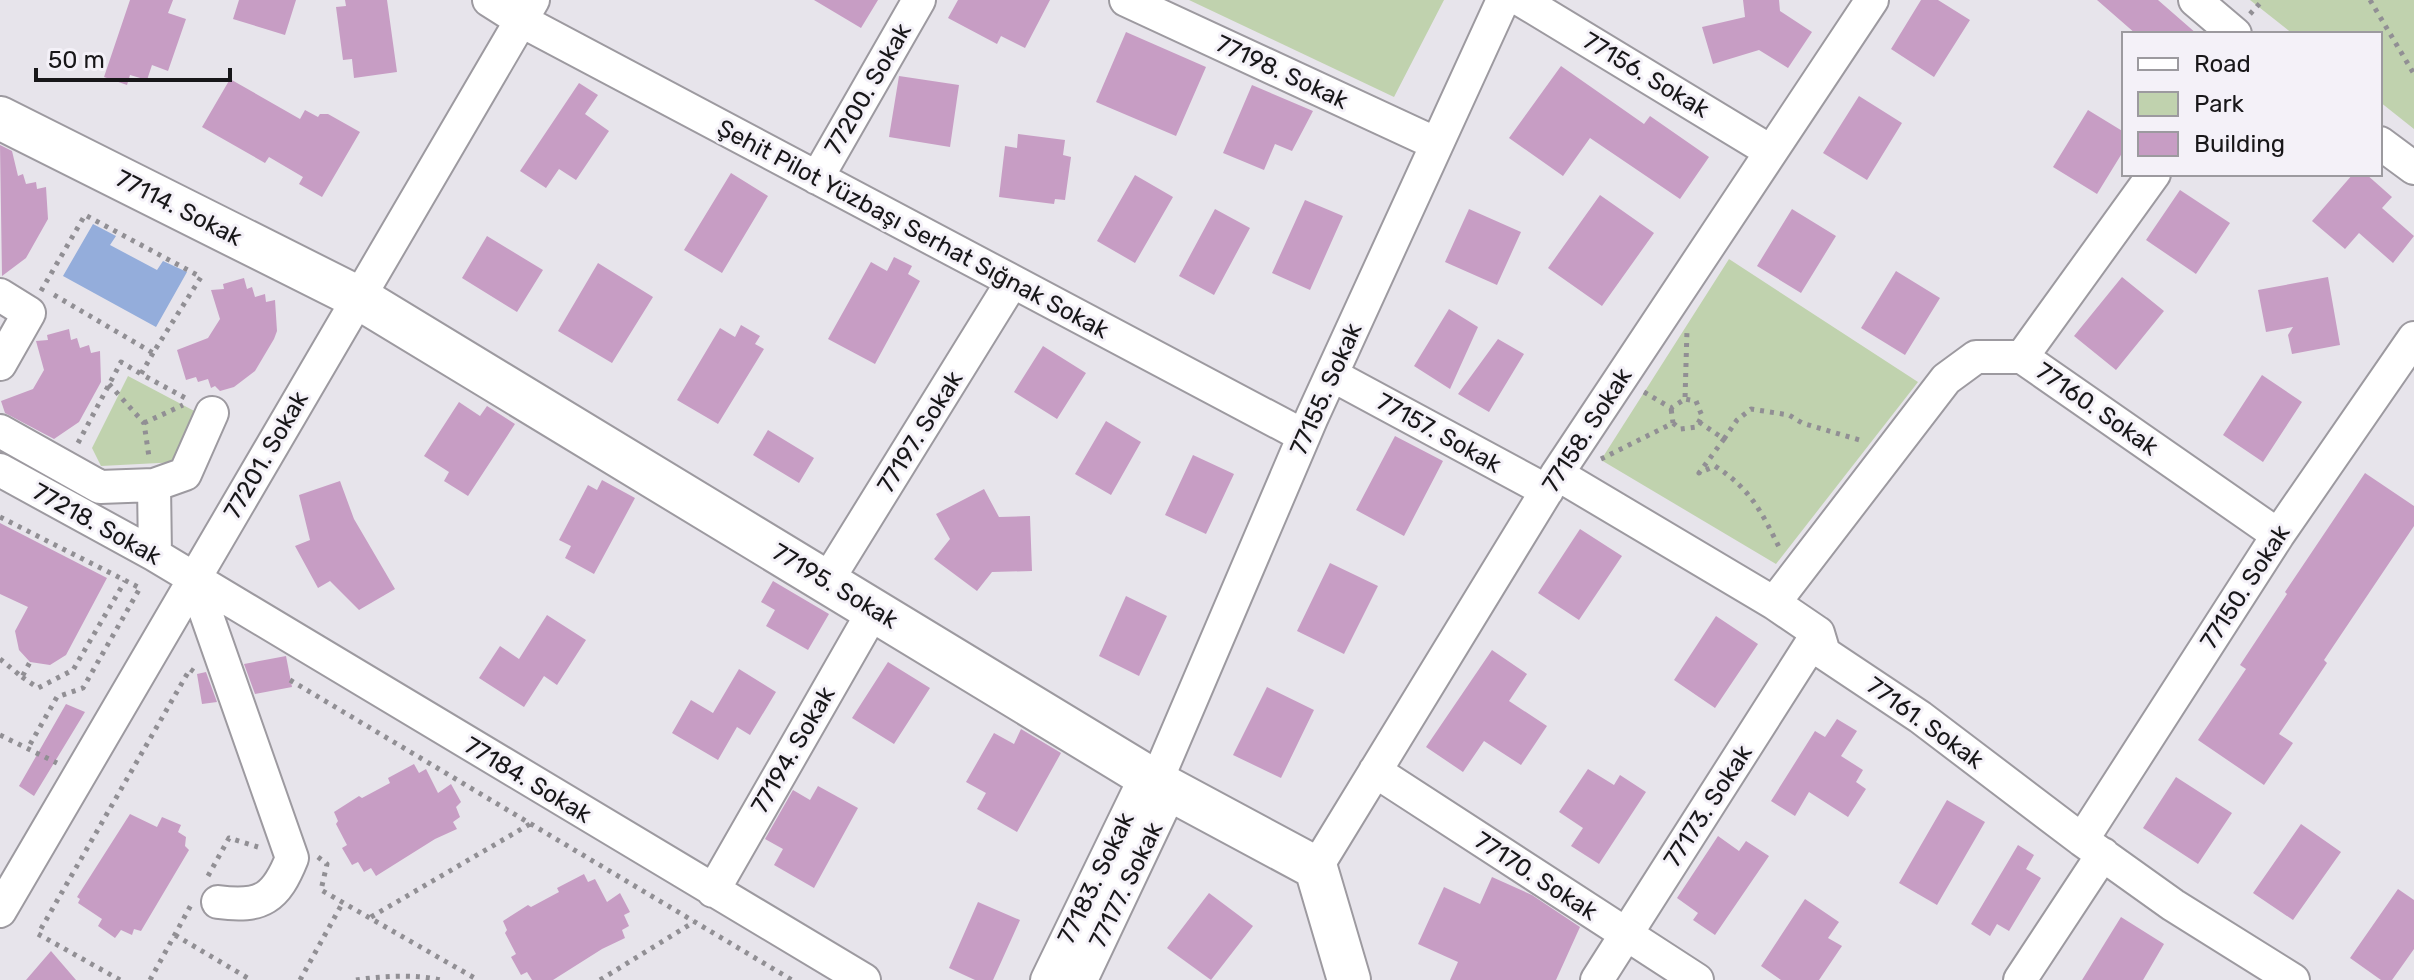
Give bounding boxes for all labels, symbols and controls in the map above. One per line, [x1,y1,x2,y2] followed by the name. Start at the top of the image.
[819,18,917,160] street label: 77200. Sokak
[1578,26,1715,124] street label: 77156. Sokak
[1211,29,1353,115] street label: 77198. Sokak
[36,32,230,82] scale bar
[2122,32,2382,176] legend
[48,46,105,74] text: 50 m
[2194,50,2251,78] text: Road
[2194,90,2245,118] text: Park
[712,114,1114,345] street label: Şehit Pilot Yüzbaşı Serhat Sığnak Sokak
[2194,130,2285,158] text: Building
[111,164,247,252] street label: 77114. Sokak
[1284,318,1368,459] street label: 77155. Sokak
[2031,357,2164,462] street label: 77160. Sokak
[1536,362,1638,497] street label: 77158. Sokak
[871,365,969,498] street label: 77197. Sokak
[218,386,314,524] street label: 77201. Sokak
[1372,387,1507,479] street label: 77157. Sokak
[28,477,167,571] street label: 77218. Sokak
[2194,519,2296,654] street label: 77150. Sokak
[767,538,903,635] street label: 77195. Sokak
[1861,671,1989,775] street label: 77161. Sokak
[745,681,841,818] street label: 77194. Sokak
[459,731,597,829] street label: 77184. Sokak
[1658,739,1758,872] street label: 77173. Sokak
[1052,807,1140,948] street label: 77183. Sokak
[1084,817,1169,952] street label: 77177. Sokak
[1469,826,1603,926] street label: 77170. Sokak

